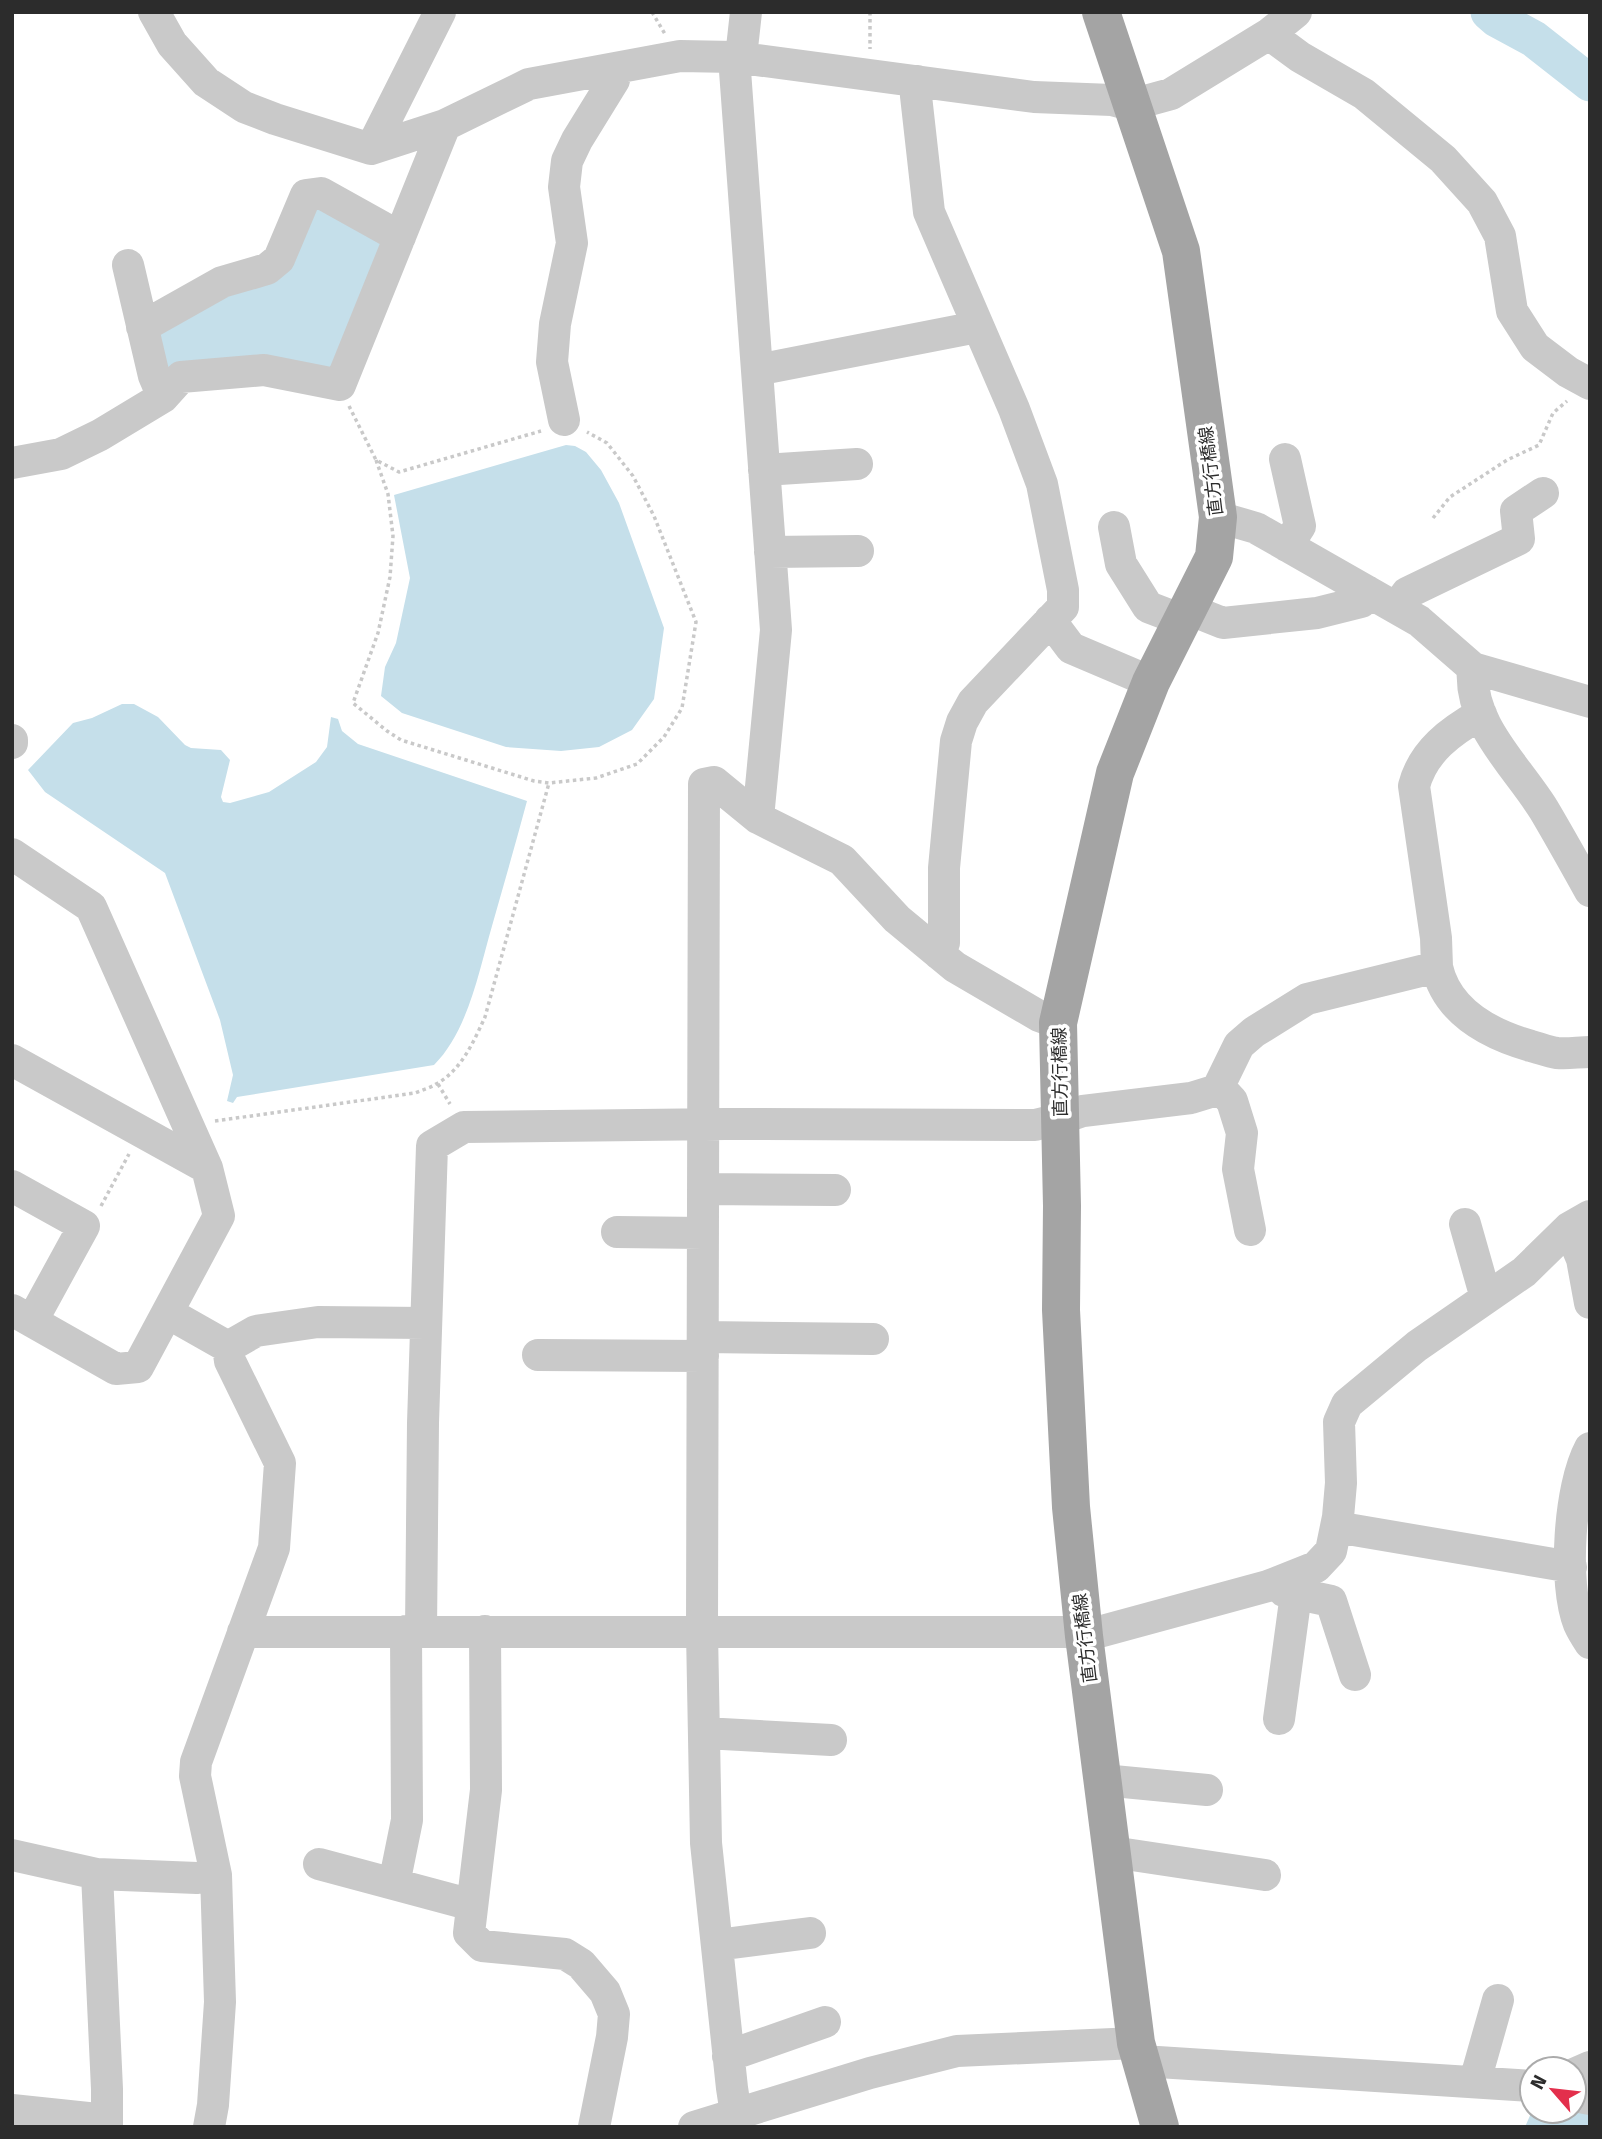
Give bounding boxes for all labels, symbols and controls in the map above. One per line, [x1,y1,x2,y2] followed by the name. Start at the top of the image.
[1195,425,1227,517] street label: 直方行橋線
[1048,1027,1072,1117] street label: 直方行橋線
[1069,1592,1101,1684] street label: 直方行橋線
[1518,2055,1588,2125] north arrow
[1525,2071,1552,2093] text: N

